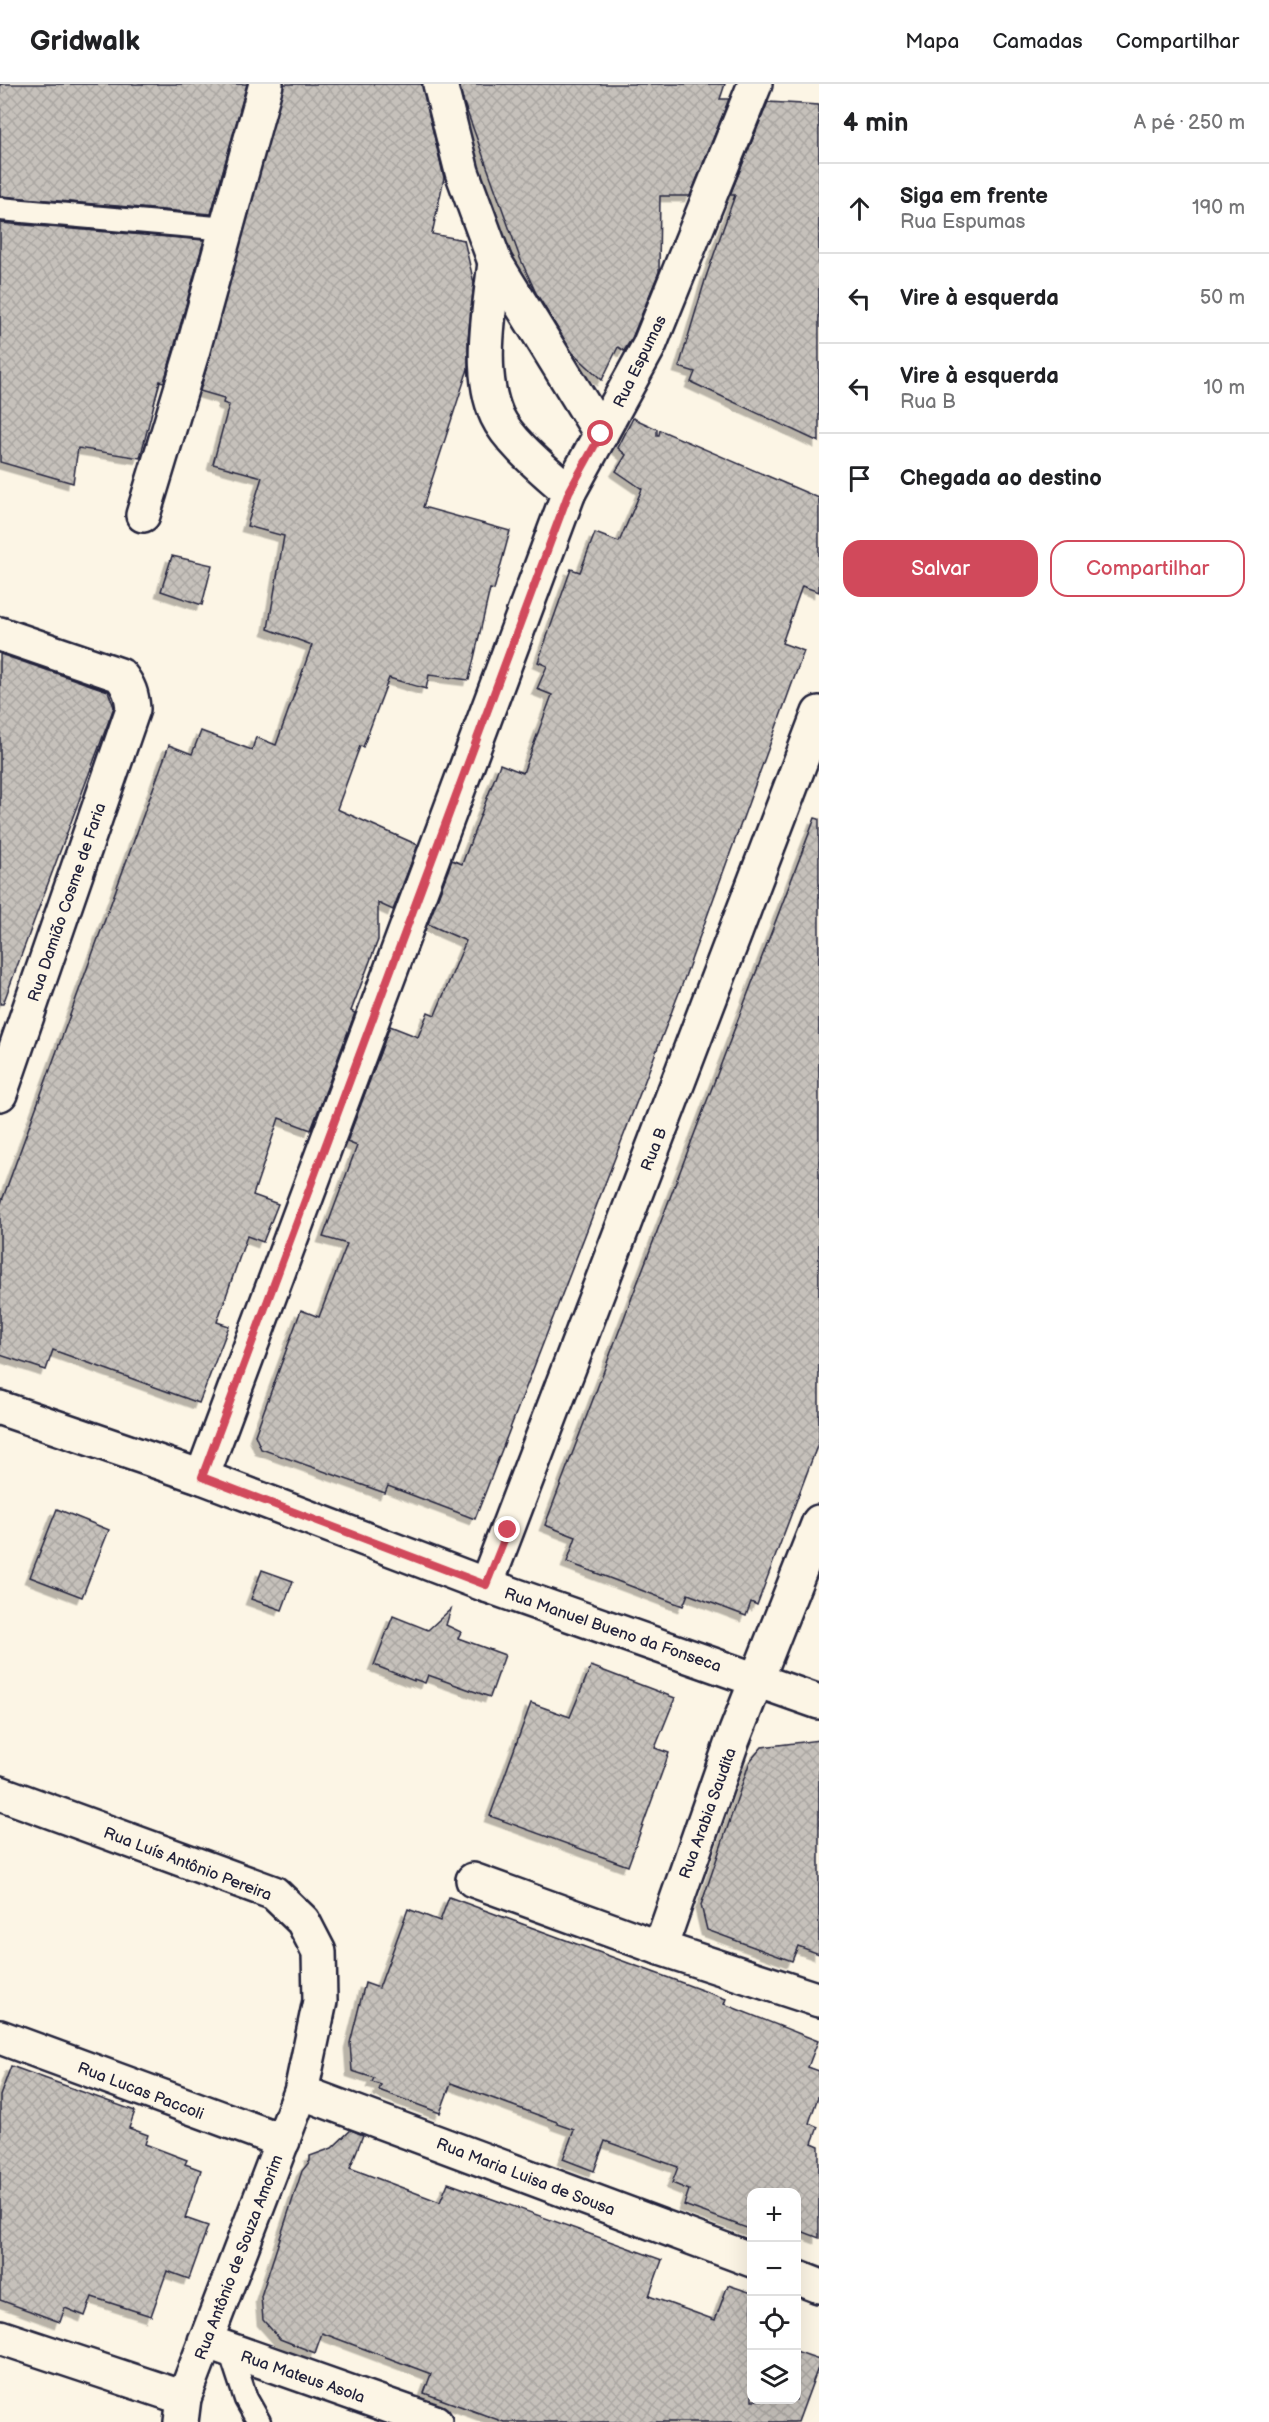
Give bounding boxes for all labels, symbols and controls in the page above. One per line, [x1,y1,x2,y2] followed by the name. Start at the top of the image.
[30,25,140,58] text: Gridwalk
[905,29,959,54] text: Mapa
[992,29,1083,54] text: Camadas
[1116,29,1239,54] text: Compartilhar
[843,108,908,139] text: 4 min
[1134,111,1245,135] text: A pé · 250 m
[900,183,1048,210] text: Siga em frente
[843,192,876,225] icon: ahead
[1192,196,1245,220] text: 190 m
[900,210,1025,234] text: Rua Espumas
[843,282,876,315] icon: left
[900,285,1059,312] text: Vire à esquerda
[1200,286,1245,310] text: 50 m
[610,312,671,411] street label: Rua Espumas
[900,363,1059,390] text: Vire à esquerda
[843,372,876,405] icon: left
[1204,376,1245,400] text: 10 m
[900,390,956,414] text: Rua B
[587,420,613,446] route start
[843,462,876,495] icon: arrive
[900,465,1102,492] text: Chegada ao destino
[843,540,1038,597] button: Salvar
[1050,540,1245,597] button: Compartilhar
[24,801,110,1004] street label: Rua Damião Cosme de Faria
[638,1125,671,1174] street label: Rua B
[494,1516,520,1542] route end
[502,1584,724,1677] street label: Rua Manuel Bueno da Fonseca
[676,1746,741,1882] street label: Rua Arabia Saudita
[101,1824,274,1905] street label: Rua Luís Antônio Pereira
[75,2059,206,2124] street label: Rua Lucas Paccoli
[433,2135,617,2220] street label: Rua Maria Luisa de Sousa
[191,2152,287,2363] street label: Rua Antônio de Souza Amorim
[747,2188,801,2404] map controls
[747,2188,801,2242] button: +
[747,2242,801,2296] button: −
[747,2296,801,2350] button: locate
[238,2347,367,2408] street label: Rua Mateus Asola
[747,2350,801,2404] button: layers

